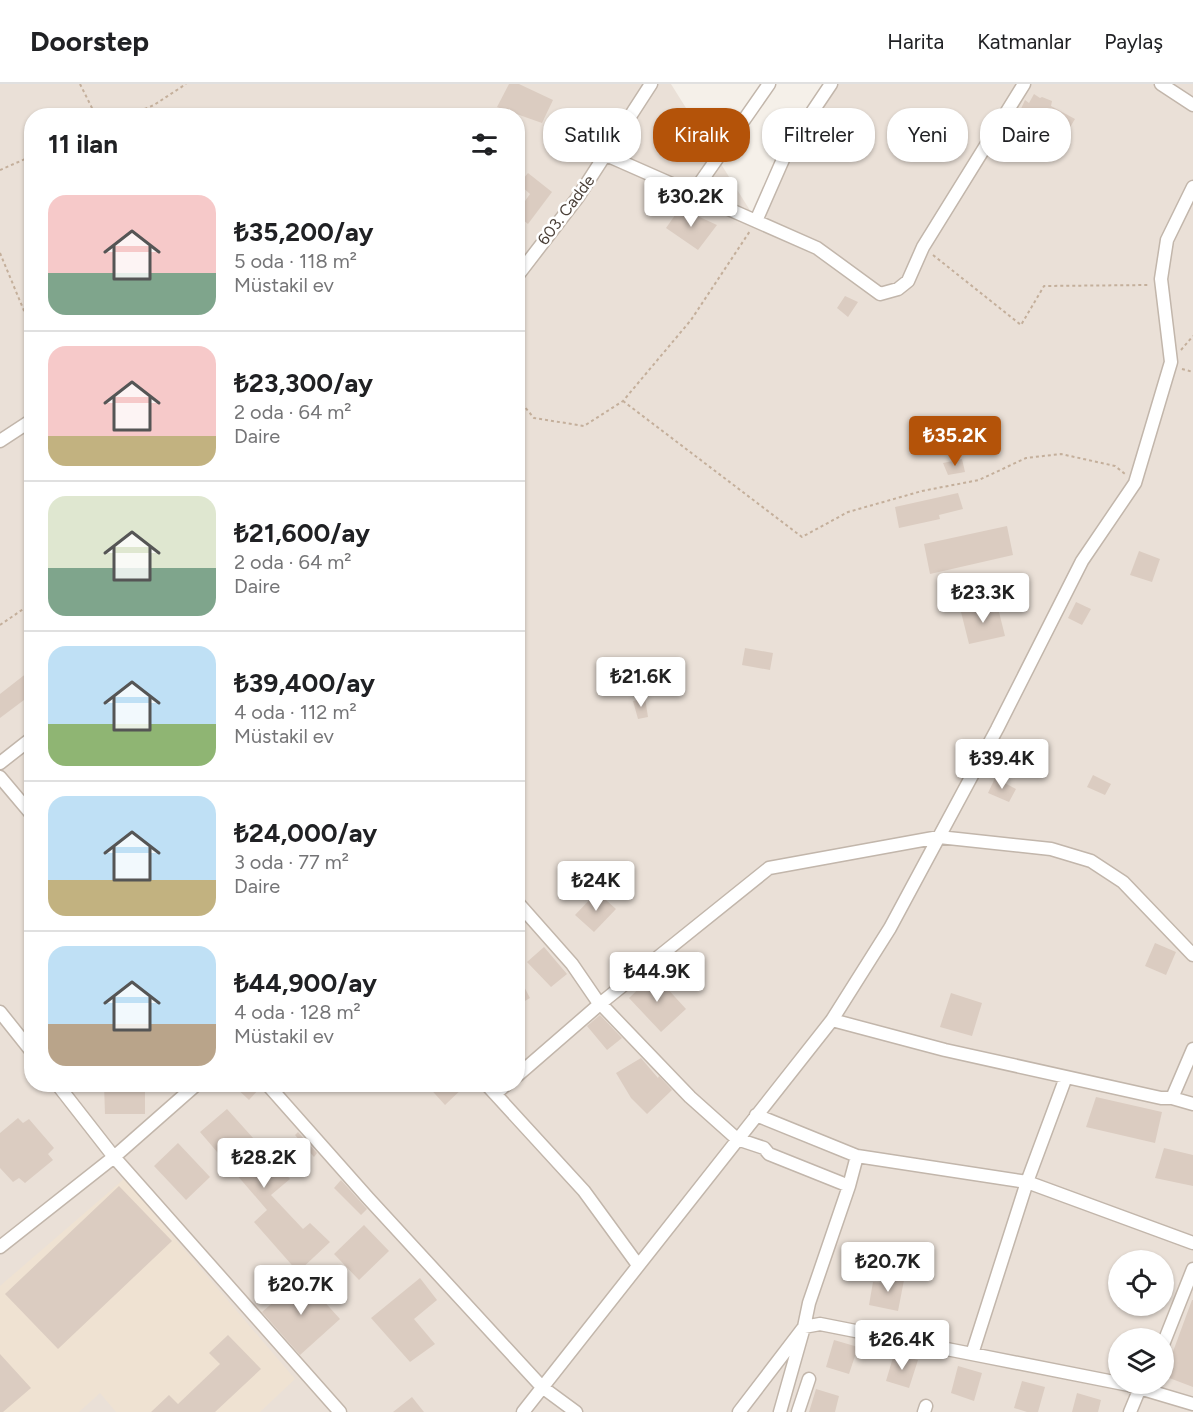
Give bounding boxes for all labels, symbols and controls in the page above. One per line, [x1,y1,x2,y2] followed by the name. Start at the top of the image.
[30,24,149,58] text: Doorstep
[887,29,944,54] text: Harita
[977,29,1071,54] text: Katmanlar
[1104,29,1163,54] text: Paylaş
[543,108,641,162] chip: Satılık
[653,108,750,162] chip: Kiralık
[762,108,875,162] chip: Filtreler
[887,108,968,162] chip: Yeni
[980,108,1071,162] chip: Daire
[48,128,118,160] text: 11 ilan
[468,128,501,161] icon: filters
[534,171,599,249] street label: 603. Cadde
[642,177,740,228] pin: ₺30.2K
[658,184,724,208] text: ₺30.2K
[234,216,374,248] text: ₺35,200/ay
[96,219,168,291] icon: home
[234,249,357,273] text: 5 oda · 118 m²
[234,273,334,297] text: Müstakil ev
[234,367,373,399] text: ₺23,300/ay
[96,370,168,442] icon: home
[234,400,352,424] text: 2 oda · 64 m²
[906,416,1004,467] pin: ₺35.2K
[923,423,987,447] text: ₺35.2K
[234,424,280,448] text: Daire
[234,517,370,549] text: ₺21,600/ay
[96,520,168,592] icon: home
[234,550,352,574] text: 2 oda · 64 m²
[934,573,1032,624] pin: ₺23.3K
[234,574,280,598] text: Daire
[951,580,1015,604] text: ₺23.3K
[592,657,690,708] pin: ₺21.6K
[610,664,672,688] text: ₺21.6K
[234,667,375,699] text: ₺39,400/ay
[96,670,168,742] icon: home
[234,700,357,724] text: 4 oda · 112 m²
[234,724,334,748] text: Müstakil ev
[953,739,1051,790] pin: ₺39.4K
[969,746,1035,770] text: ₺39.4K
[234,817,377,849] text: ₺24,000/ay
[96,820,168,892] icon: home
[234,850,349,874] text: 3 oda · 77 m²
[560,861,632,912] pin: ₺24K
[572,868,621,892] text: ₺24K
[234,874,280,898] text: Daire
[608,952,706,1003] pin: ₺44.9K
[624,959,690,983] text: ₺44.9K
[234,967,377,999] text: ₺44,900/ay
[96,970,168,1042] icon: home
[234,1000,361,1024] text: 4 oda · 128 m²
[234,1024,334,1048] text: Müstakil ev
[215,1138,313,1189] pin: ₺28.2K
[231,1145,297,1169] text: ₺28.2K
[839,1242,937,1293] pin: ₺20.7K
[855,1249,921,1273] text: ₺20.7K
[1108,1250,1174,1394] map controls
[1108,1250,1174,1316] button: locate
[252,1265,350,1316] pin: ₺20.7K
[268,1272,334,1296] text: ₺20.7K
[853,1320,951,1371] pin: ₺26.4K
[869,1327,935,1351] text: ₺26.4K
[1108,1328,1174,1394] button: layers

